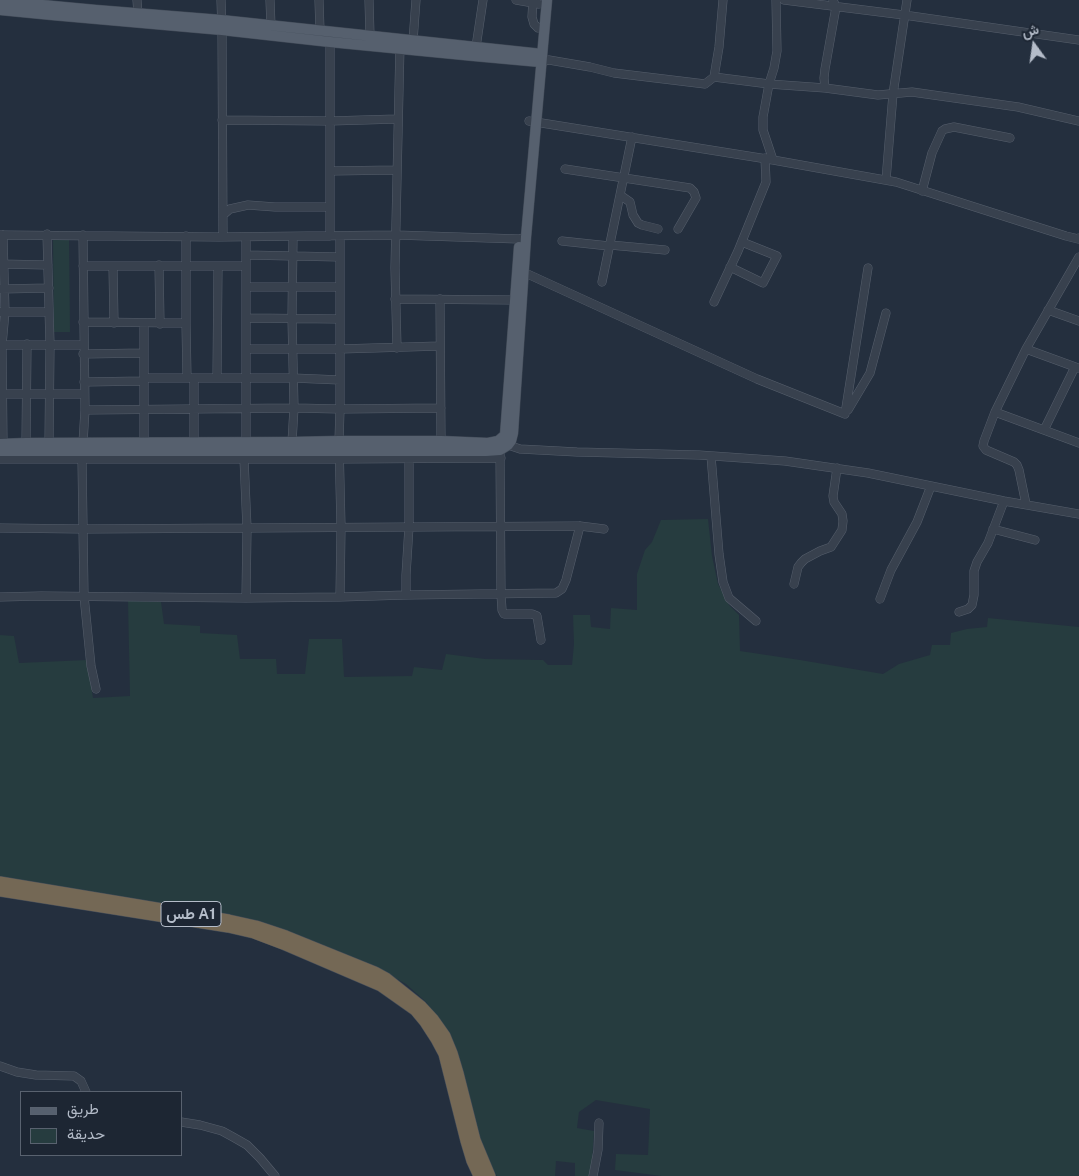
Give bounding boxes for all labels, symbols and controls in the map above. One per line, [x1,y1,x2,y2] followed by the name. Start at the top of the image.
[1009,20,1059,70] north arrow
[1020,21,1040,40] text: ش
[161,902,221,926] road number: طس A1
[20,1091,182,1156] legend
[67,1100,99,1117] text: طريق
[67,1125,105,1142] text: حديقة

